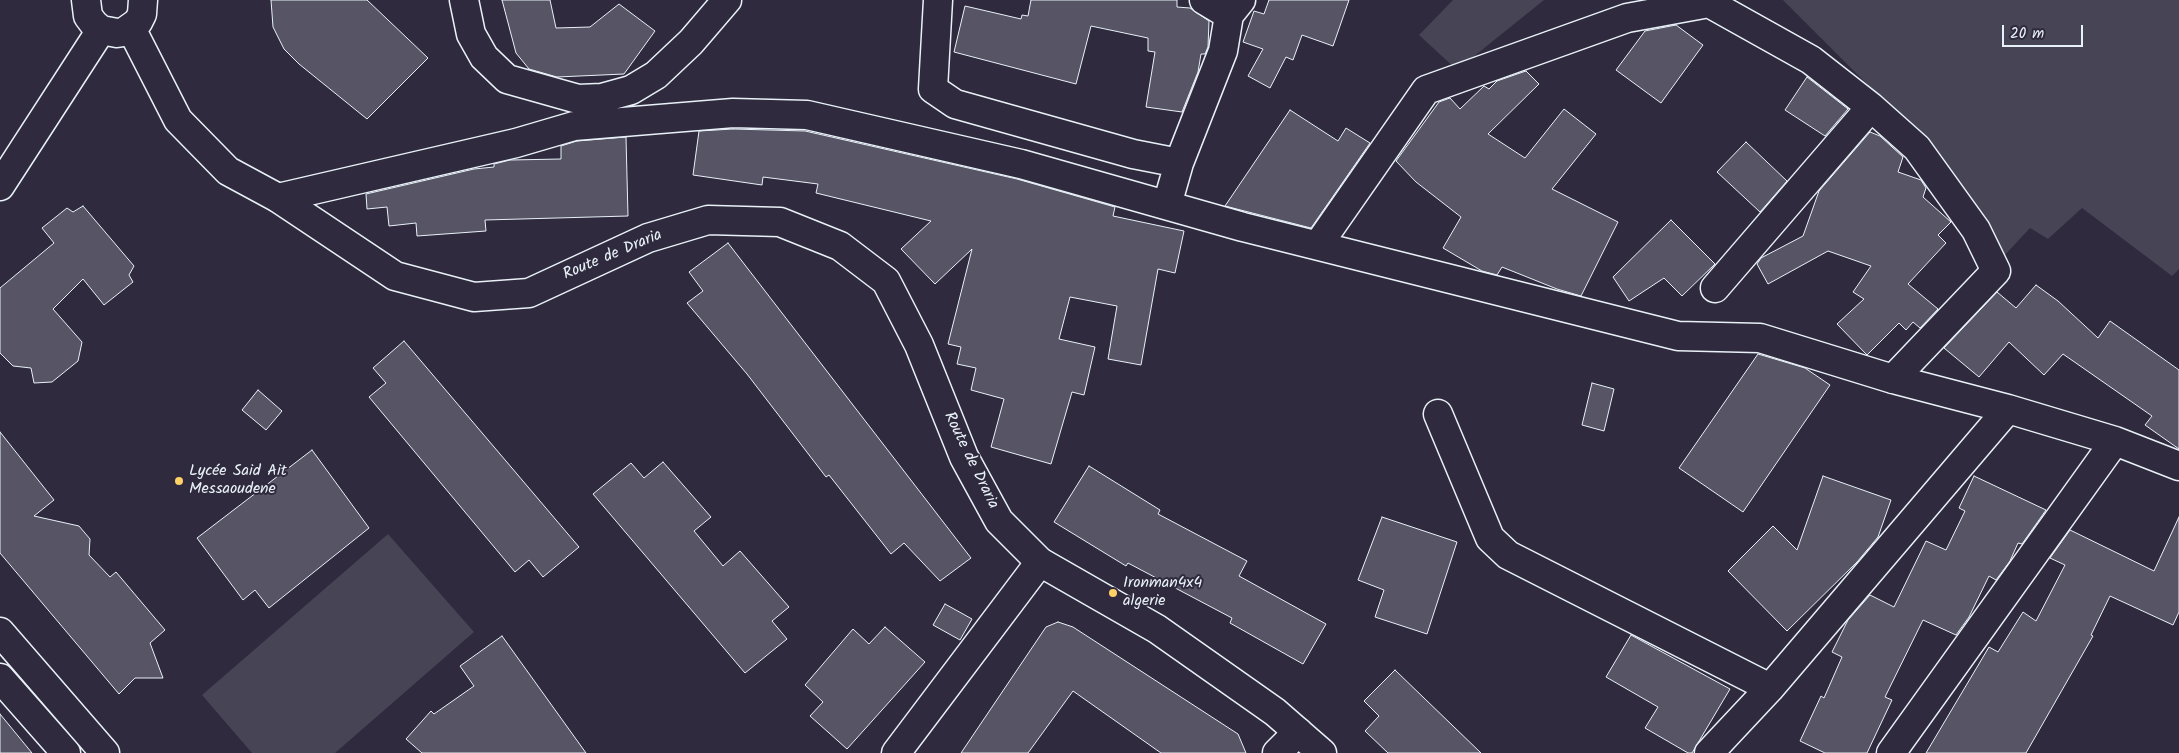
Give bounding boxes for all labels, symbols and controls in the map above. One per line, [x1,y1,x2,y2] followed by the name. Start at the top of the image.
[2004,15,2085,47] scale bar
[2010,22,2044,46] text: 20 m
[561,227,665,285] street label: Route de Draria
[938,409,1002,513] street label: Route de Draria
[189,462,287,500] place label: Lycée Said Ait Messaoudene
[173,475,185,487] marker: Lycée Said Ait Messaoudene
[1123,574,1202,612] place label: Ironman4x4 algerie
[1107,587,1119,599] marker: Ironman4x4 algerie

